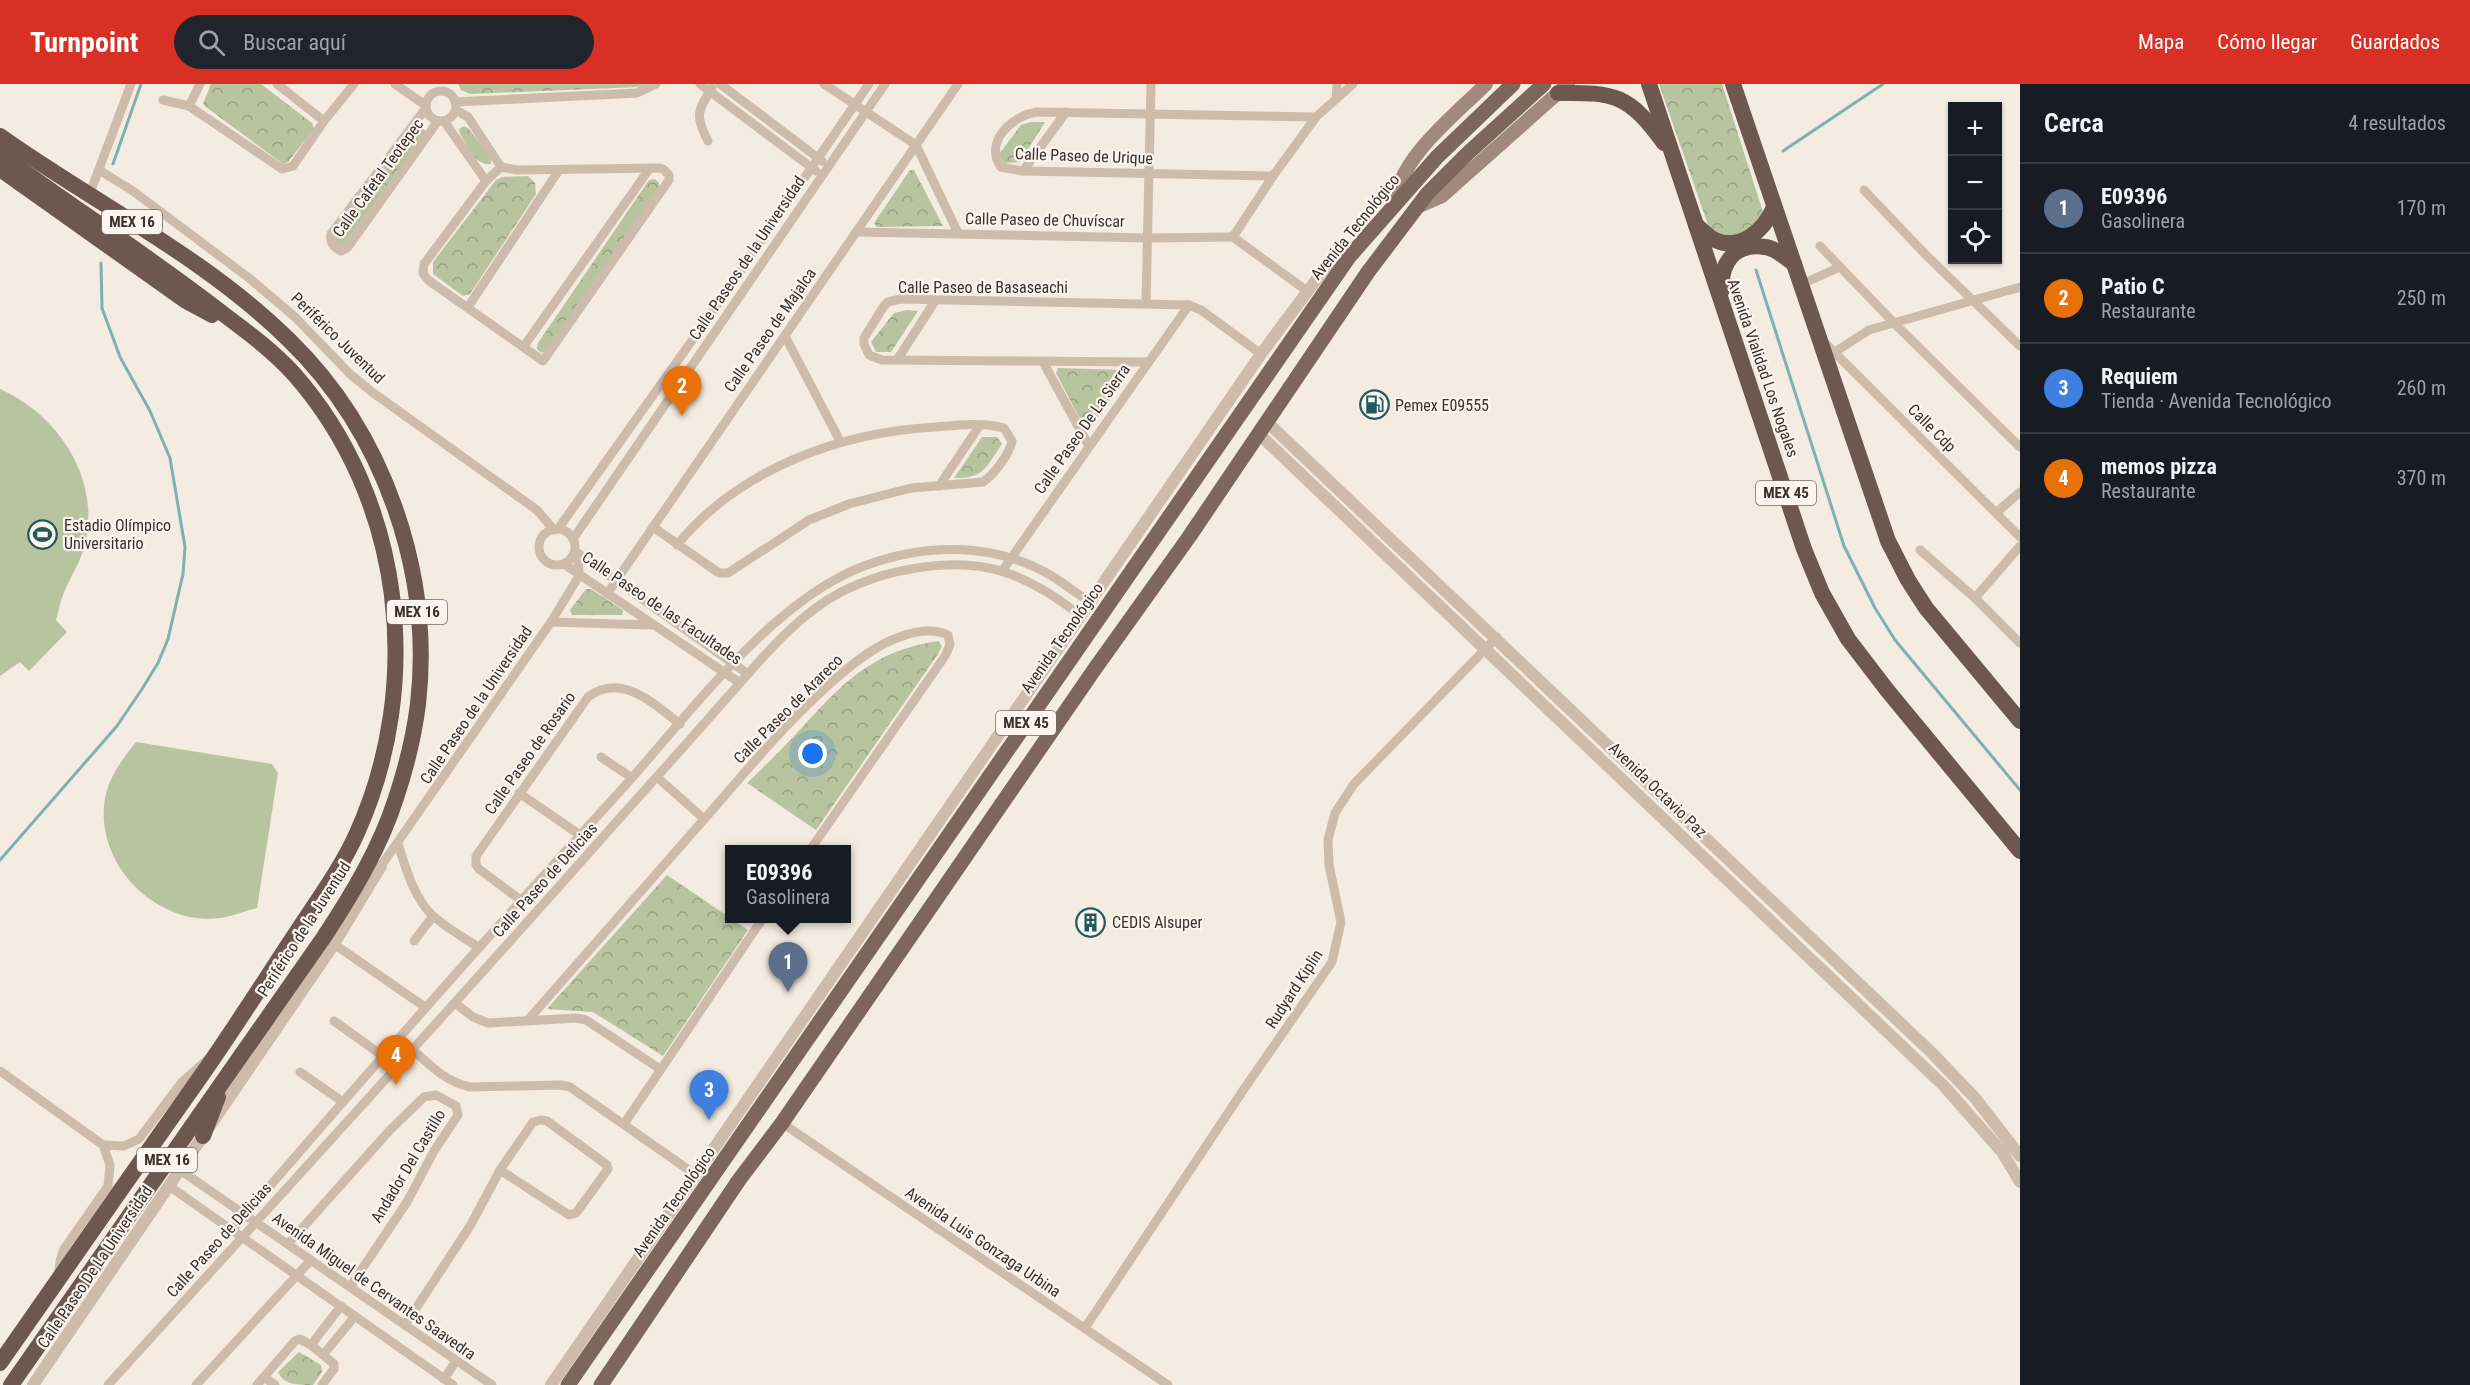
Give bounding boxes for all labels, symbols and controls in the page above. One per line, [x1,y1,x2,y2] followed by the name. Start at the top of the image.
[174,15,594,69] search box
[30,26,138,59] text: Turnpoint
[195,26,228,59] icon: search
[243,30,346,55] text: Buscar aquí
[2138,30,2184,54] text: Mapa
[2217,30,2317,54] text: Cómo llegar
[2350,30,2440,54] text: Guardados
[1948,102,2002,264] map controls
[1948,102,2002,156] button: +
[2044,108,2104,138] text: Cerca
[2348,111,2446,135] text: 4 resultados
[329,115,427,241] street label: Calle Cafetal Teotepec
[1015,144,1153,168] street label: Calle Paseo de Urique
[1948,156,2002,210] button: −
[1307,170,1403,284] street label: Avenida Tecnológico
[685,172,809,344] street label: Calle Paseos de la Universidad
[2101,184,2167,209] text: E09396
[2058,196,2069,220] text: 1
[2397,196,2446,220] text: 170 m
[965,209,1125,231] street label: Calle Paseo de Chuvíscar
[2101,209,2185,233] text: Gasolinera
[102,210,162,234] road number: MEX 16
[1948,210,2002,264] button: locate
[720,264,820,396] street label: Calle Paseo de Majalca
[2101,274,2165,299] text: Patio C
[1724,276,1802,460] street label: Avenida Vialidad Los Nogales
[898,278,1068,297] street label: Calle Paseo de Basaseachi
[2058,286,2069,310] text: 2
[2397,286,2446,310] text: 250 m
[287,289,389,387] street label: Periférico Juventud
[2101,299,2196,323] text: Restaurante
[1030,360,1134,498] street label: Calle Paseo De La Sierra
[2101,364,2178,389] text: Requiem
[662,366,702,416] pin: 2
[2058,376,2069,400] text: 3
[2397,376,2446,400] text: 260 m
[1358,389,1390,421] fuel station icon: Pemex E09555
[2101,389,2332,413] text: Tienda · Avenida Tecnológico
[1395,396,1489,415] place label: Pemex E09555
[1904,400,1960,456] street label: Calle Cdp
[2101,454,2217,479] text: memos pizza
[2058,466,2069,490] text: 4
[2397,466,2446,490] text: 370 m
[2101,479,2196,503] text: Restaurante
[1756,481,1816,505] road number: MEX 45
[64,516,171,553] place label: Estadio Olímpico Universitario
[27,518,59,550] sports icon: Estadio Olímpico Universitario
[578,547,746,669] street label: Calle Paseo de las Facultades
[1017,579,1107,697] street label: Avenida Tecnológico
[387,600,447,624] road number: MEX 16
[416,622,536,788] street label: Calle Paseo de la Universidad
[730,651,846,767] street label: Calle Paseo de Arareco
[481,688,579,818] street label: Calle Paseo de Rosario
[996,711,1056,735] road number: MEX 45
[1605,738,1711,842] street label: Avenida Octavio Paz
[798,739,827,768] your location
[489,819,601,941] street label: Calle Paseo de Delicias
[725,845,851,923] popup
[253,858,355,1000] street label: Periférico de la Juventud
[746,860,812,885] text: E09396
[746,885,830,909] text: Gasolinera
[1075,906,1107,938] building icon: CEDIS Alsuper
[1112,913,1202,932] place label: CEDIS Alsuper
[768,942,808,992] pin: 1
[1261,946,1327,1032] street label: Rudyard Kiplin
[376,1036,416,1085] pin: 4
[690,1070,728,1120] pin: 3
[367,1106,449,1226] street label: Andador Del Castillo
[629,1143,719,1261] street label: Avenida Tecnológico
[137,1148,197,1172] road number: MEX 16
[163,1179,275,1301] street label: Calle Paseo de Delicias
[34,1182,156,1352] street label: Calle Paseo De La Universidad
[902,1183,1064,1301] street label: Avenida Luis Gonzaga Urbina
[269,1208,479,1364] street label: Avenida Miguel de Cervantes Saavedra

